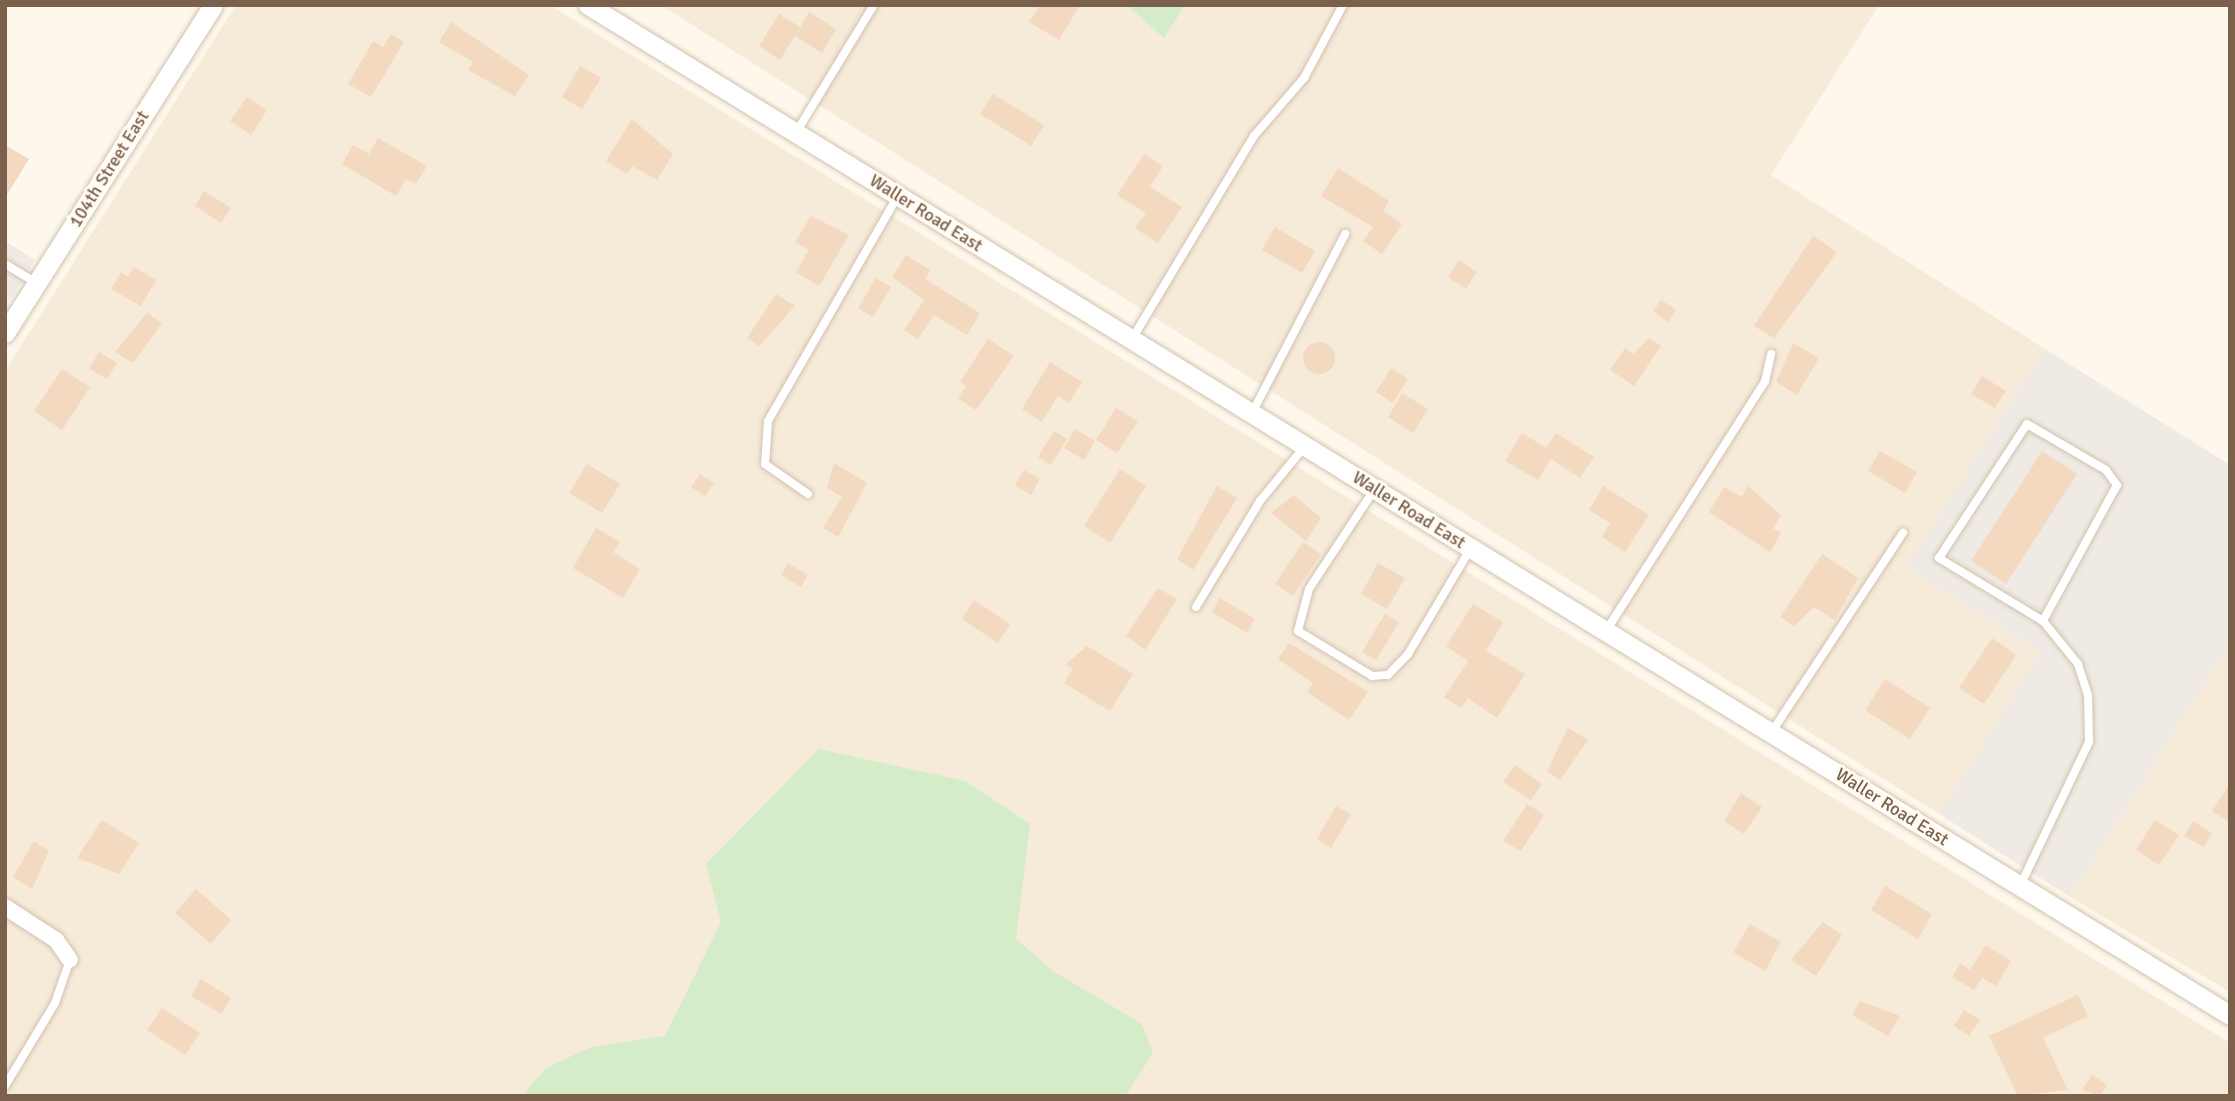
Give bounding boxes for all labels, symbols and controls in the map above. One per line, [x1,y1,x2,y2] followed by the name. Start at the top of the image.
[64,107,154,231] street label: 104th Street East
[865,170,987,256] street label: Waller Road East
[1348,467,1470,553] street label: Waller Road East
[1831,764,1953,850] street label: Waller Road East

